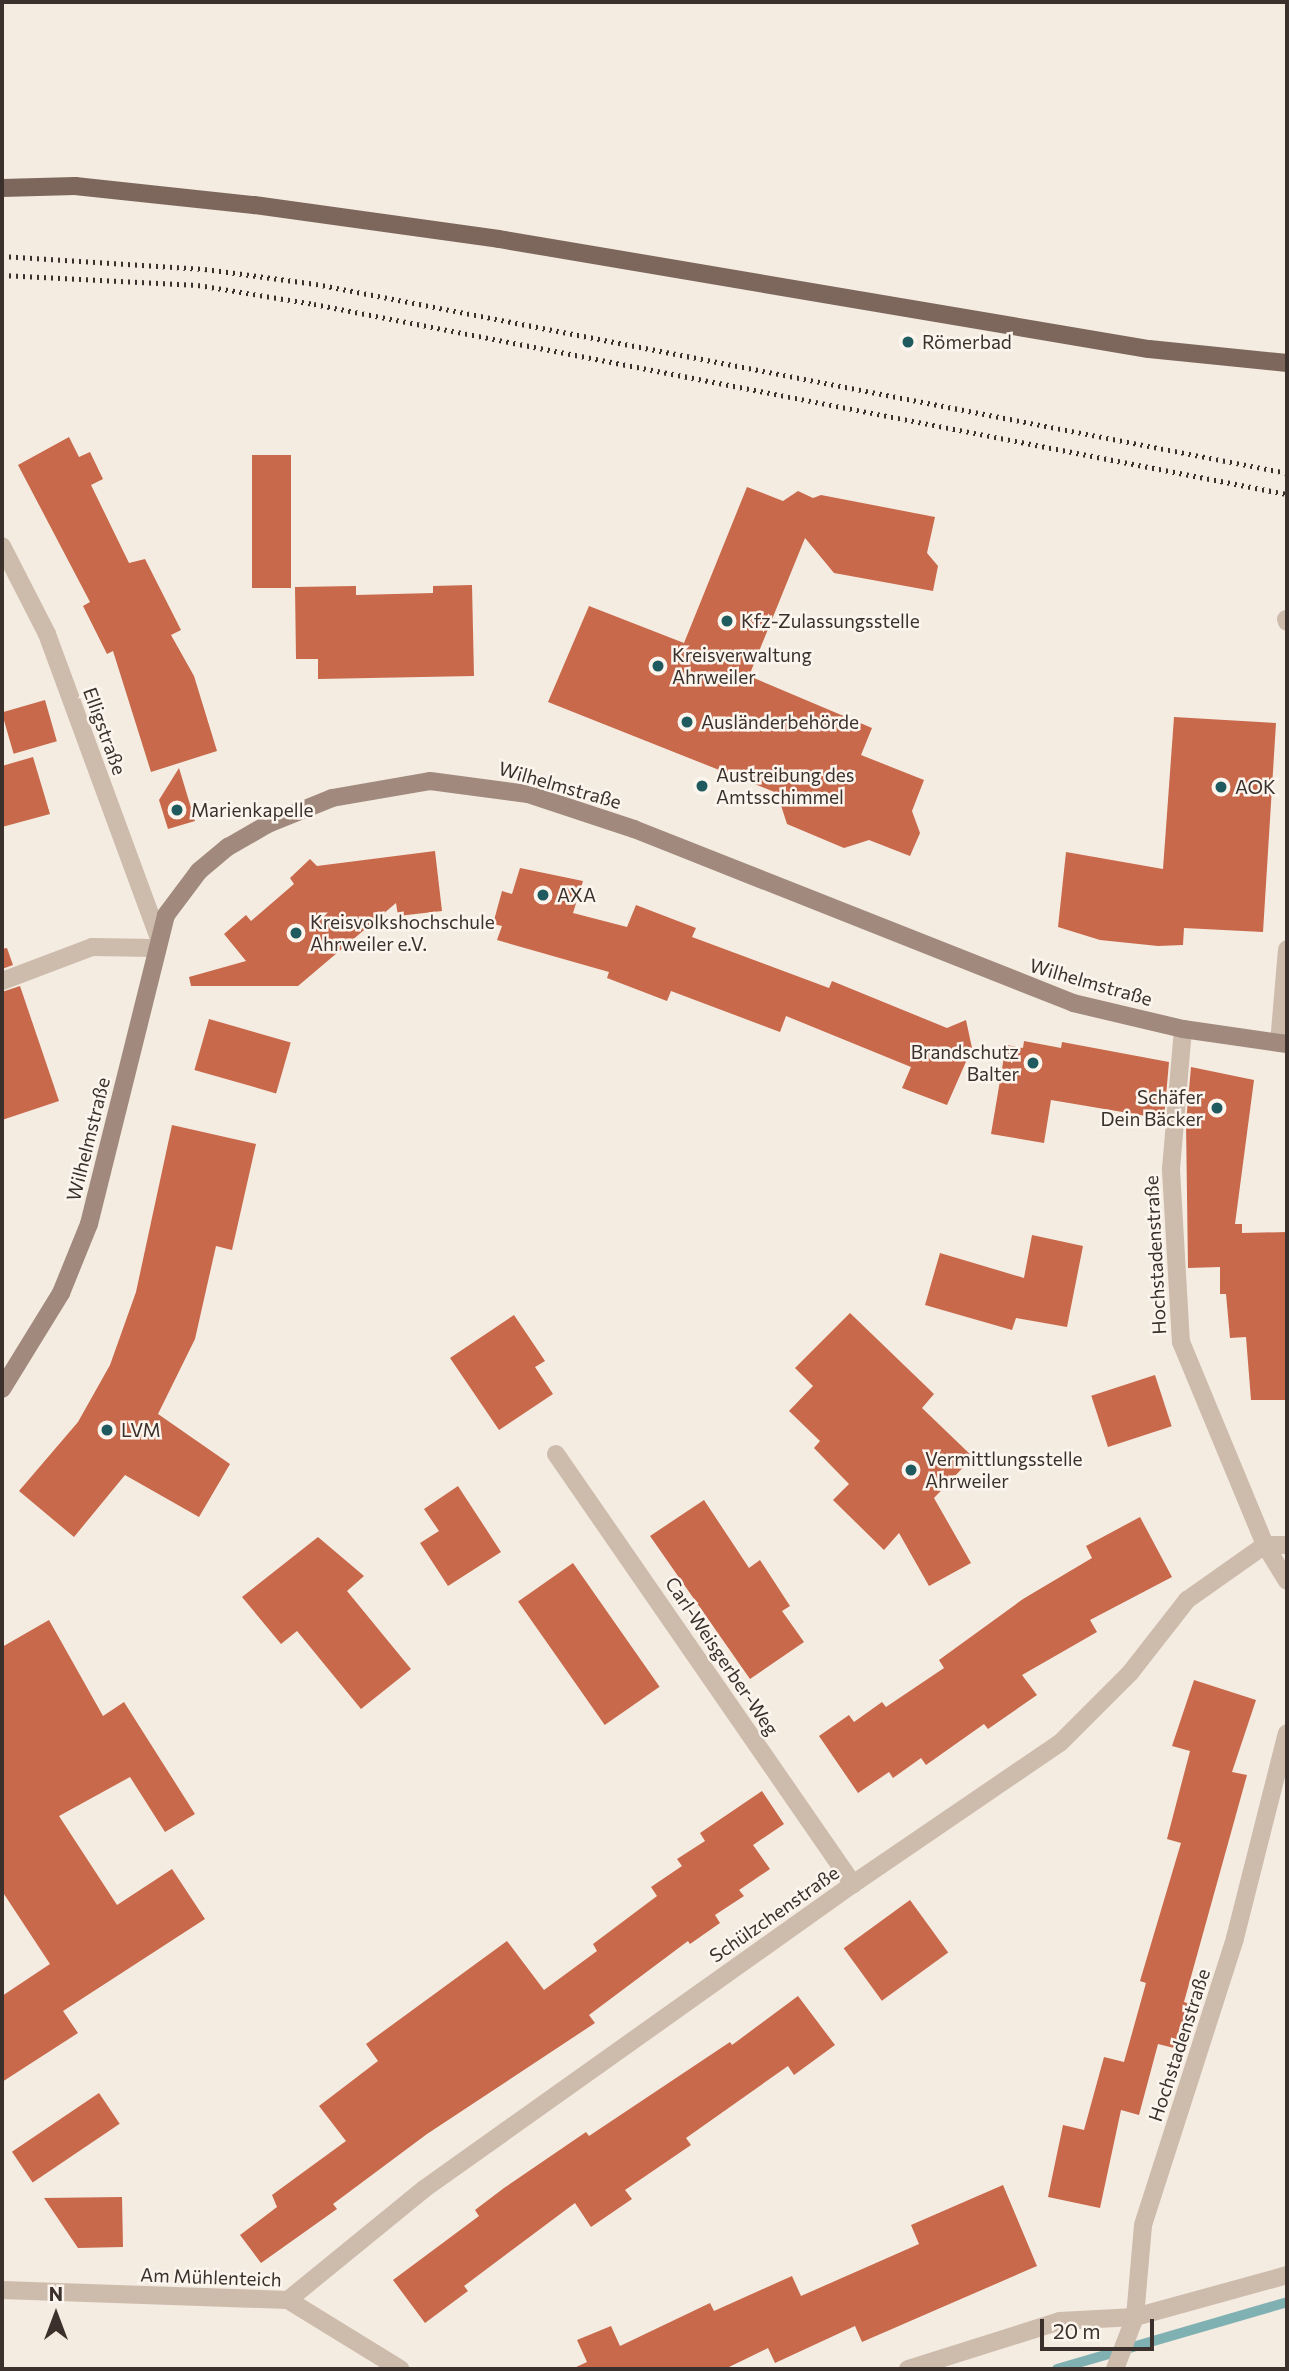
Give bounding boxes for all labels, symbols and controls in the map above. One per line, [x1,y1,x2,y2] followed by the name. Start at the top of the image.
[922,331,1012,353] place label: Römerbad
[900,334,916,350] marker: Römerbad
[741,610,920,632] place label: Kfz-Zulassungsstelle
[719,613,735,629] marker: Kfz-Zulassungsstelle
[672,644,812,688] place label: Kreisverwaltung Ahrweiler
[650,658,666,674] marker: Kreisverwaltung Ahrweiler
[79,684,131,778] street label: Elligstraße
[701,711,859,733] place label: Ausländerbehörde
[679,714,695,730] marker: Ausländerbehörde
[496,757,624,813] street label: Wilhelmstraße
[716,764,854,808] place label: Austreibung des Amtsschimmel
[1235,776,1276,798] place label: AOK
[694,778,710,794] marker: Austreibung des Amtsschimmel
[1213,779,1229,795] marker: AOK
[191,799,313,821] place label: Marienkapelle
[169,802,185,818] marker: Marienkapelle
[557,884,596,906] place label: AXA
[535,887,551,903] marker: AXA
[310,911,495,955] place label: Kreisvolkshochschule Ahrweiler e.V.
[288,925,304,941] marker: Kreisvolkshochschule Ahrweiler e.V.
[1027,954,1155,1010] street label: Wilhelmstraße
[911,1041,1019,1085] place label: Brandschutz Balter
[1025,1055,1041,1071] marker: Brandschutz Balter
[62,1075,114,1203] street label: Wilhelmstraße
[1101,1086,1203,1130] place label: Schäfer Dein Bäcker
[1209,1100,1225,1116] marker: Schäfer Dein Bäcker
[1139,1175,1171,1335] street label: Hochstadenstraße
[121,1419,161,1441] place label: LVM
[99,1422,115,1438] marker: LVM
[925,1448,1083,1492] place label: Vermittlungsstelle Ahrweiler
[903,1462,919,1478] marker: Vermittlungsstelle Ahrweiler
[661,1573,783,1739] street label: Carl-Weisgerber-Weg
[705,1861,843,1967] street label: Schülzchenstraße
[1144,1966,1214,2124] street label: Hochstadenstraße
[140,2263,282,2291] street label: Am Mühlenteich
[21,2280,91,2350] north arrow
[49,2282,63,2305] text: N
[1044,2304,1158,2348] scale bar
[1053,2318,1101,2343] text: 20 m

